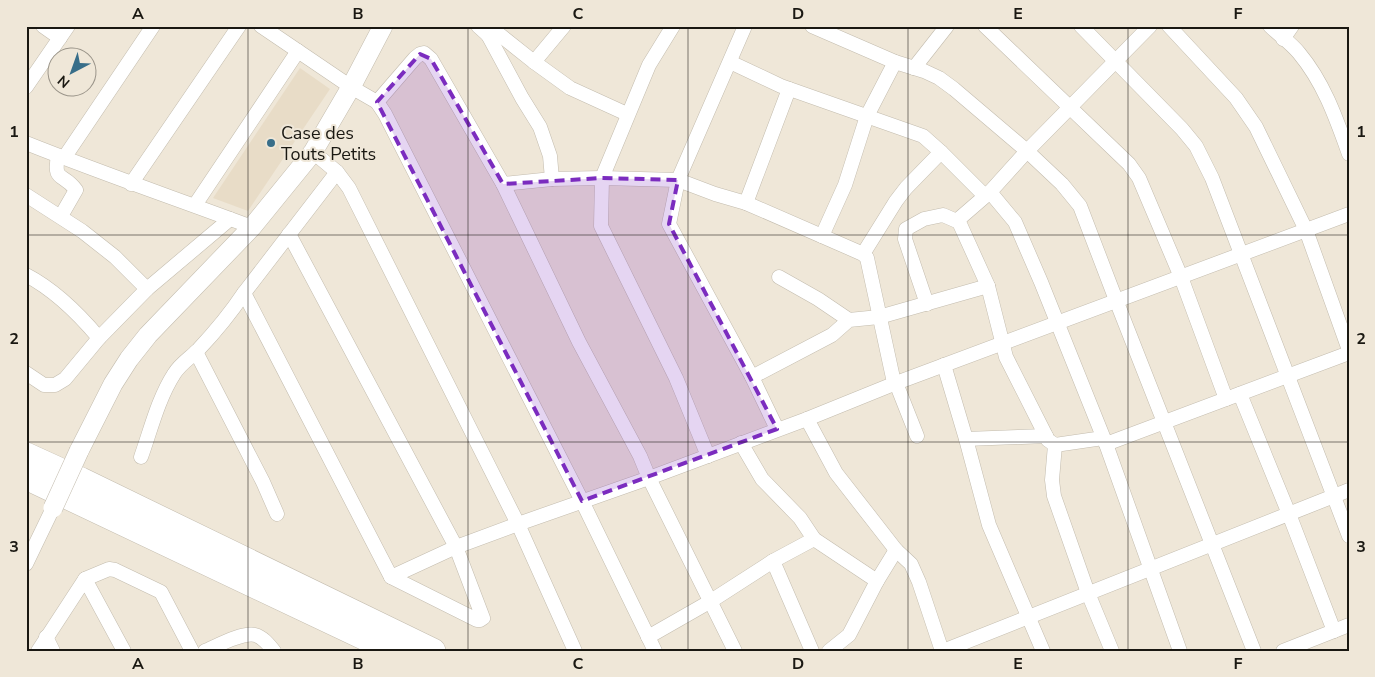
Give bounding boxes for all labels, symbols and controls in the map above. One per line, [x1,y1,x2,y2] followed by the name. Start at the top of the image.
[132,3,144,25] text: A
[352,3,364,25] text: B
[573,3,584,25] text: C
[792,3,804,25] text: D
[1013,3,1023,25] text: E
[1234,3,1243,25] text: F
[48,48,98,98] north arrow
[54,71,74,92] text: N
[9,121,19,143] text: 1
[281,121,376,166] place label: Case des Touts Petits
[1356,121,1366,143] text: 1
[265,137,277,149] marker: Case des Touts Petits
[9,328,19,350] text: 2
[1356,328,1366,350] text: 2
[9,536,19,558] text: 3
[1356,536,1366,558] text: 3
[132,653,144,675] text: A
[352,653,364,675] text: B
[573,653,584,675] text: C
[792,653,804,675] text: D
[1013,653,1023,675] text: E
[1234,653,1243,675] text: F

